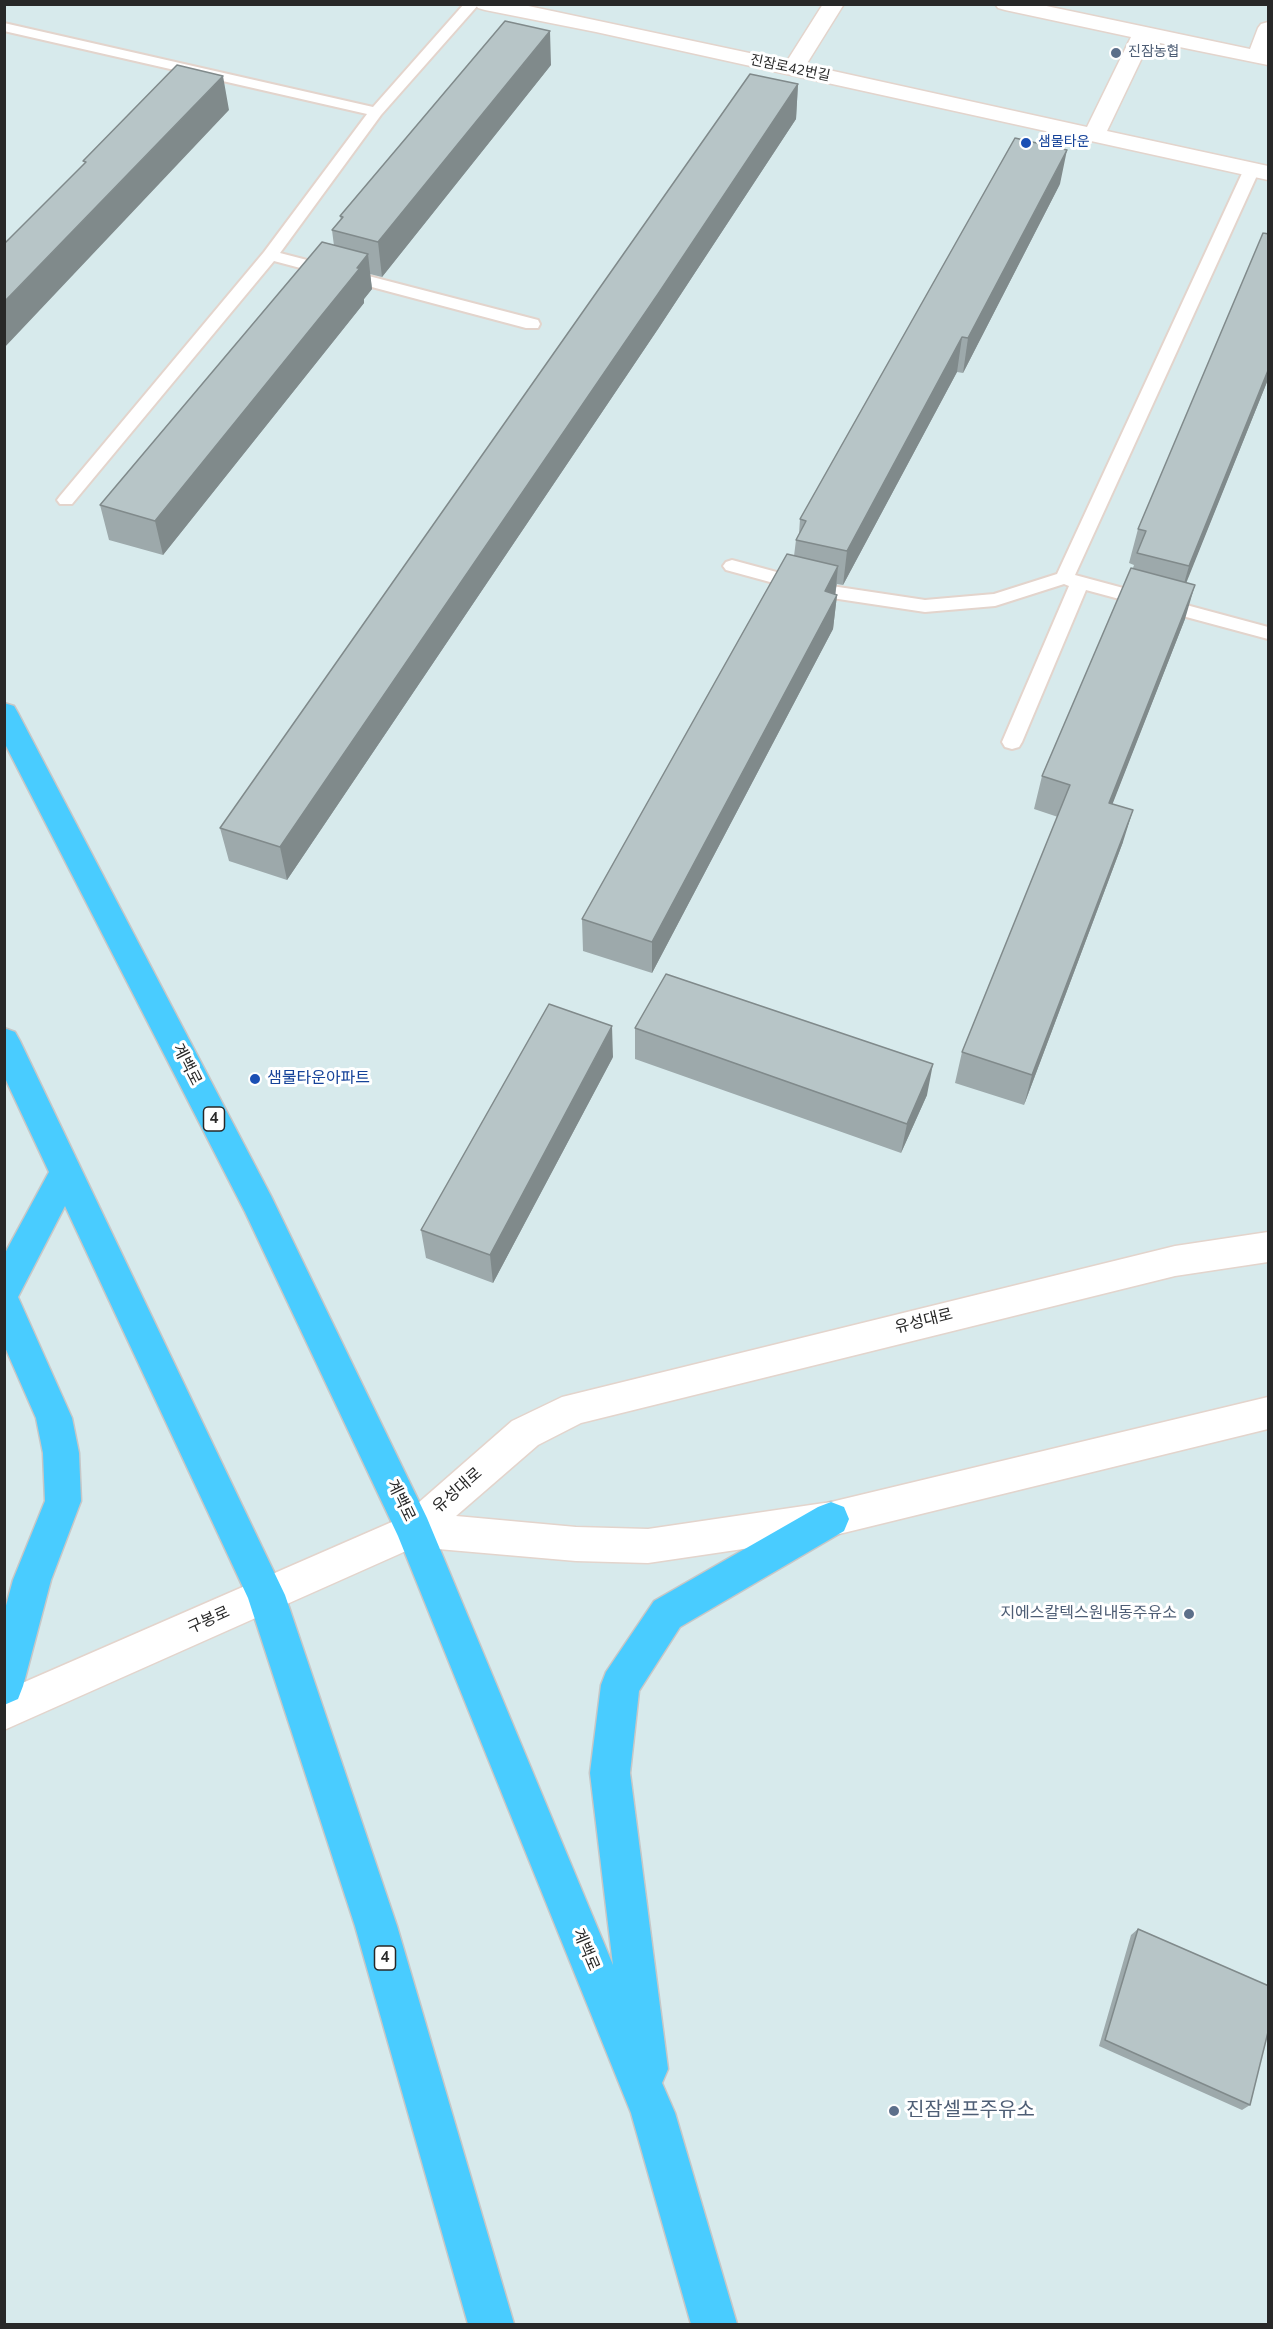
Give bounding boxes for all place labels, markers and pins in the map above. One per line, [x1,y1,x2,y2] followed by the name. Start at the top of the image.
[1128,45,1180,61] place label: 진잠농협
[1109,46,1123,60] marker: 진잠농협
[1038,135,1090,151] place label: 샘물타운
[1019,136,1033,150] marker: 샘물타운
[267,1069,370,1089] place label: 샘물타운아파트
[248,1072,262,1086] marker: 샘물타운아파트
[1000,1604,1177,1624] place label: 지에스칼텍스원내동주유소
[1182,1607,1196,1621] marker: 지에스칼텍스원내동주유소
[906,2099,1035,2123] place label: 진잠셀프주유소
[887,2104,901,2118] marker: 진잠셀프주유소

